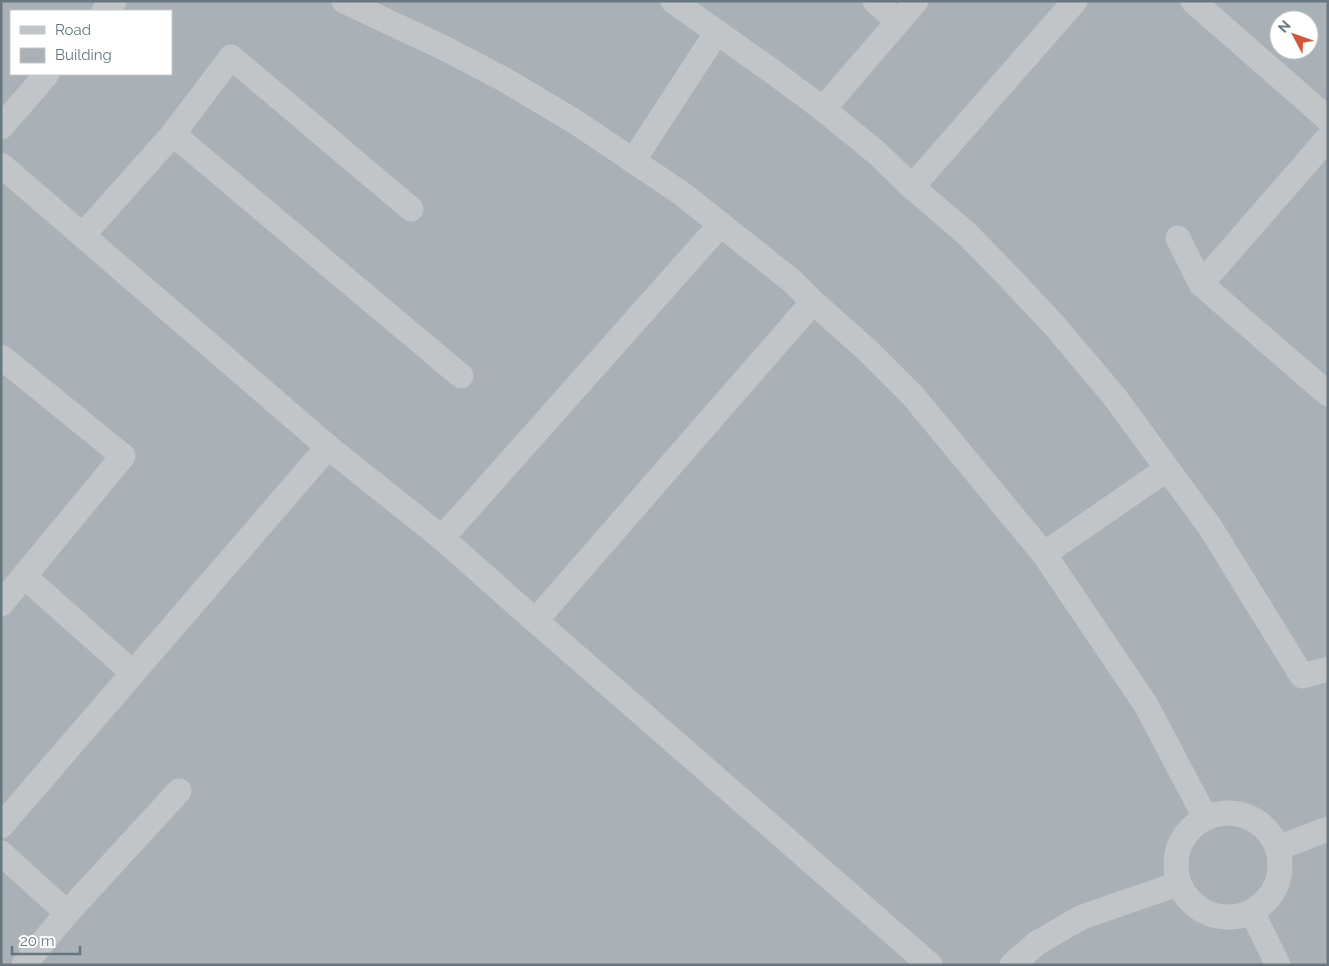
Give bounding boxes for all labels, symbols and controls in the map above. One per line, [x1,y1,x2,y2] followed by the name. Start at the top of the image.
[10,10,172,75] legend
[1269,10,1319,60] north arrow
[1275,17,1294,36] text: N
[55,21,91,39] text: Road
[55,46,112,64] text: Building
[12,924,80,956] scale bar
[20,932,55,950] text: 20 m

